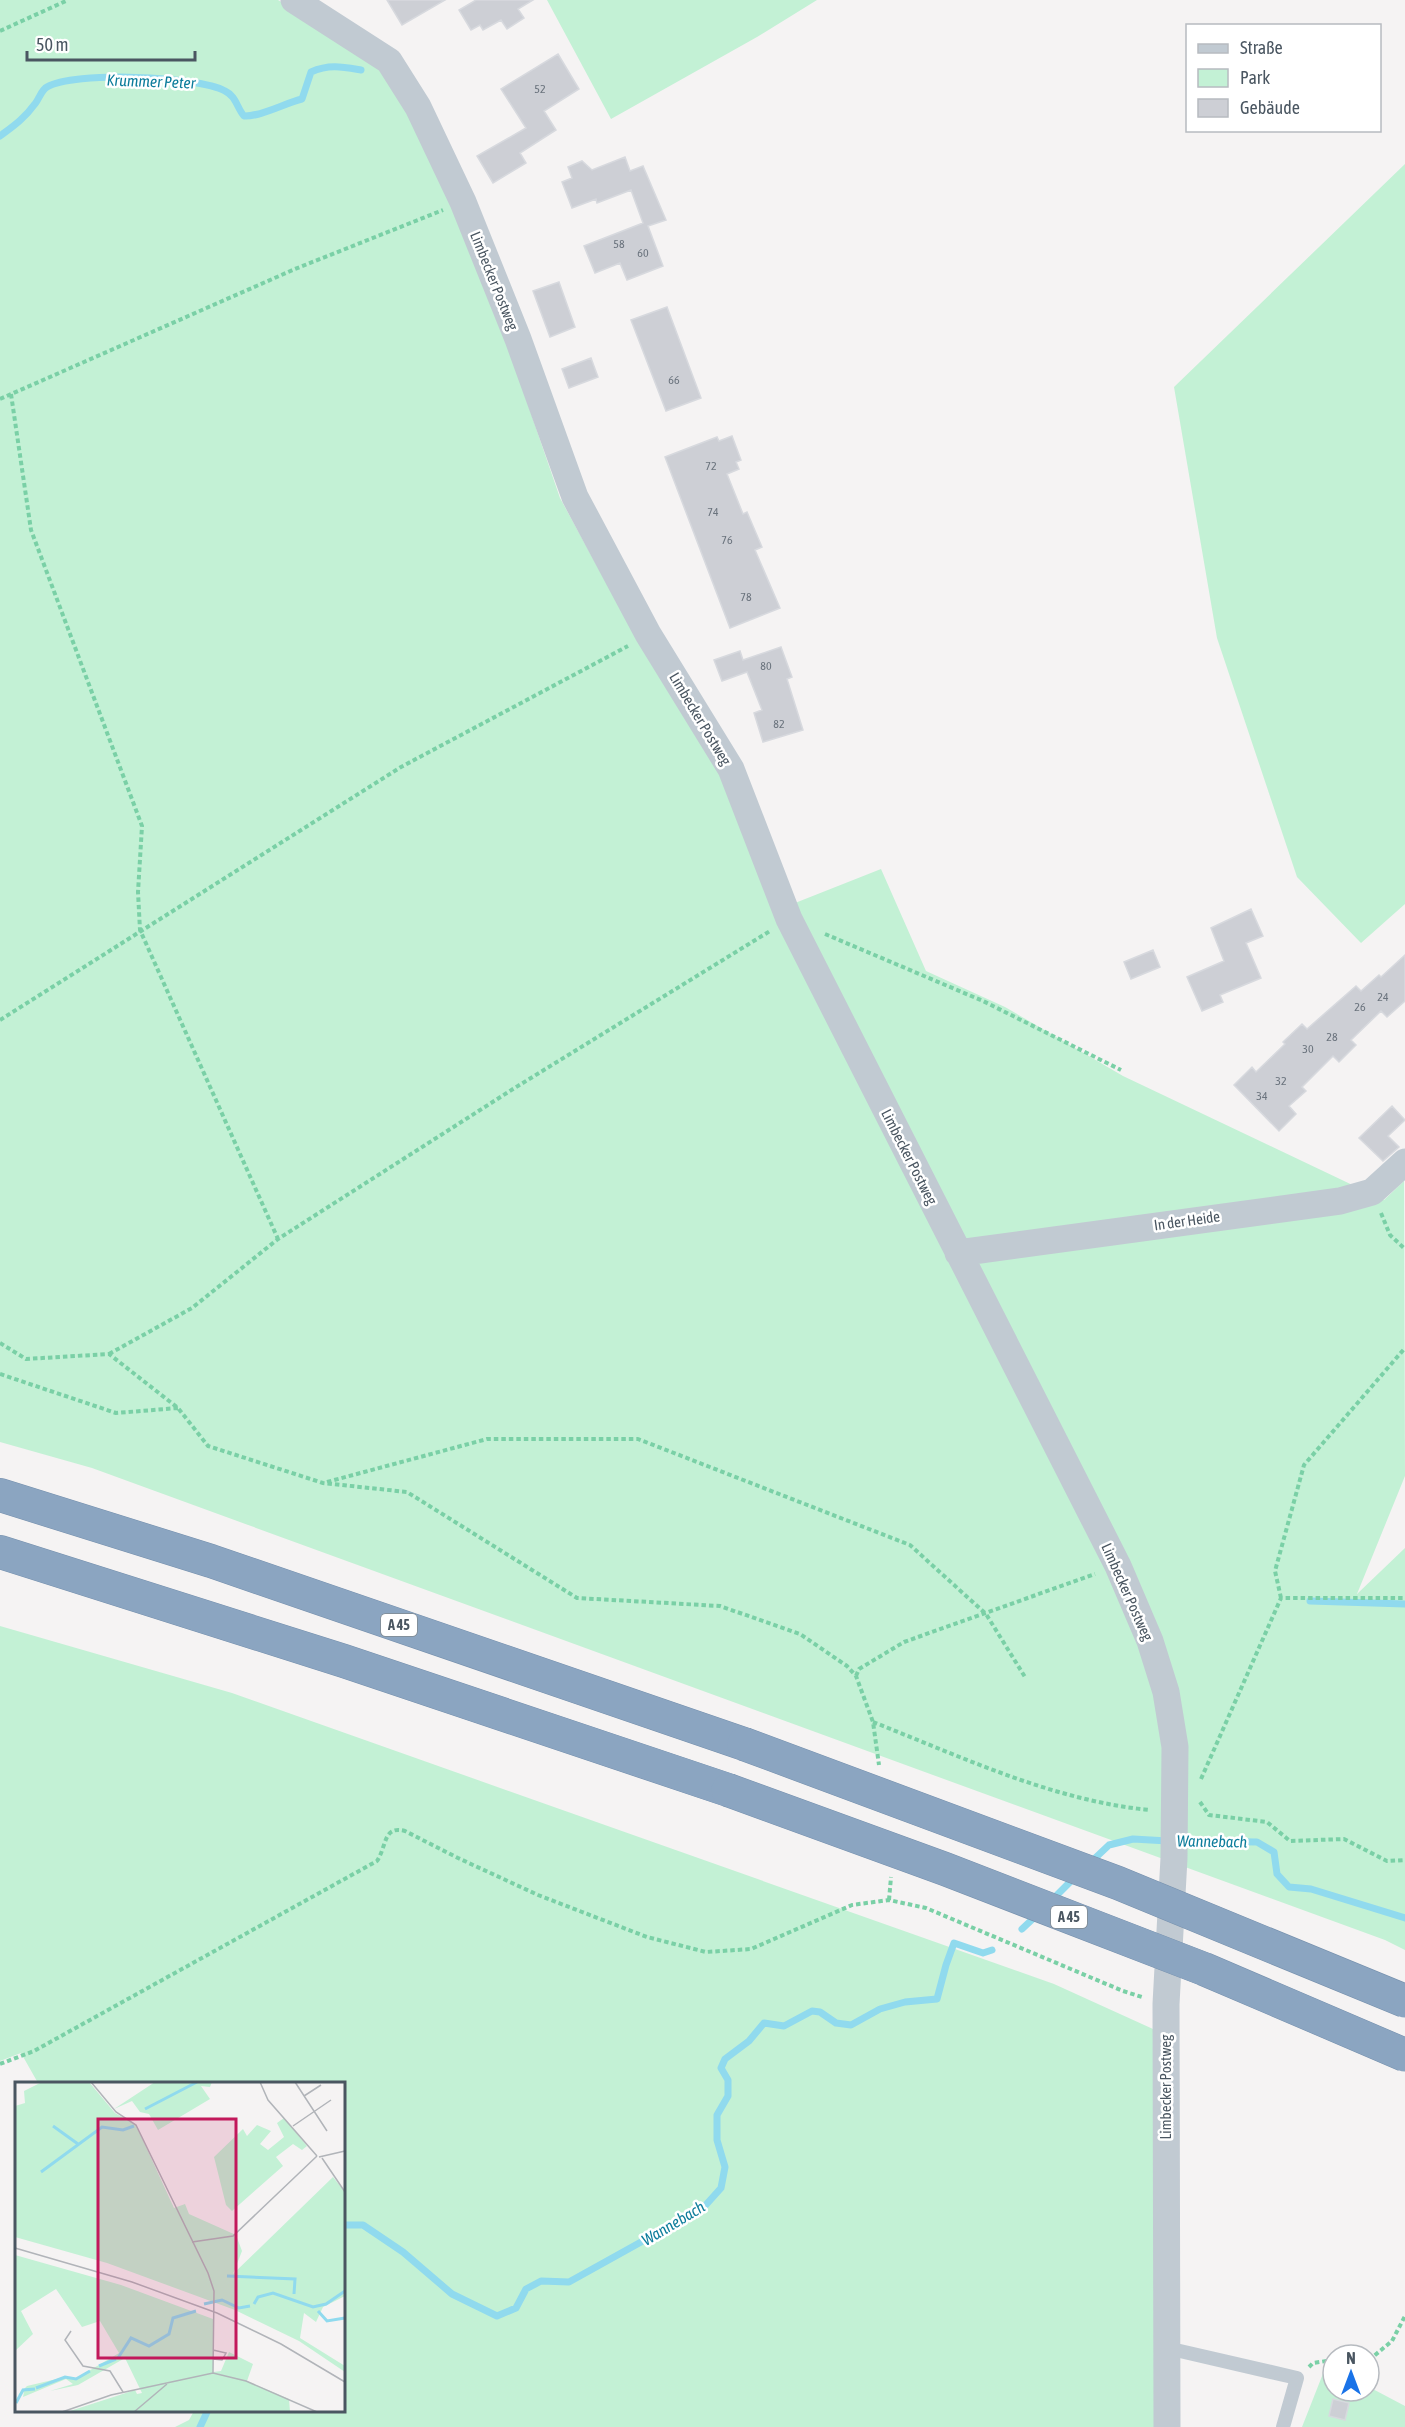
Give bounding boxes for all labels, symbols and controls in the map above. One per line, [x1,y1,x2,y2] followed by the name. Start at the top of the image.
[27,24,195,62] scale bar
[1186,24,1381,132] legend
[36,34,68,55] text: 50 m
[1240,37,1283,58] text: Straße
[1240,67,1270,88] text: Park
[106,70,197,92] water label: Krummer Peter
[534,82,546,96] house number: 52
[1240,97,1300,118] text: Gebäude
[467,229,522,333] street label: Limbecker Postweg
[613,237,625,251] house number: 58
[637,246,649,260] house number: 60
[668,373,680,387] house number: 66
[705,459,717,473] house number: 72
[707,505,719,519] house number: 74
[721,533,733,547] house number: 76
[740,590,752,604] house number: 78
[760,659,772,673] house number: 80
[666,669,735,769] street label: Limbecker Postweg
[773,717,785,731] house number: 82
[1377,990,1389,1004] house number: 24
[1354,1000,1366,1014] house number: 26
[1326,1030,1338,1044] house number: 28
[1302,1042,1314,1056] house number: 30
[1275,1074,1287,1088] house number: 32
[1256,1089,1268,1103] house number: 34
[878,1106,941,1208] street label: Limbecker Postweg
[1153,1207,1221,1234] street label: In der Heide
[1098,1540,1157,1644] street label: Limbecker Postweg
[381,1614,417,1636] road number: A 45
[1177,1831,1247,1851] water label: Wannebach
[1051,1906,1087,1928] road number: A 45
[1157,2034,1174,2139] street label: Limbecker Postweg
[15,2082,345,2412] inset map
[638,2197,708,2249] water label: Wannebach
[1321,2343,1381,2403] north arrow
[1346,2349,1356,2367] text: N

